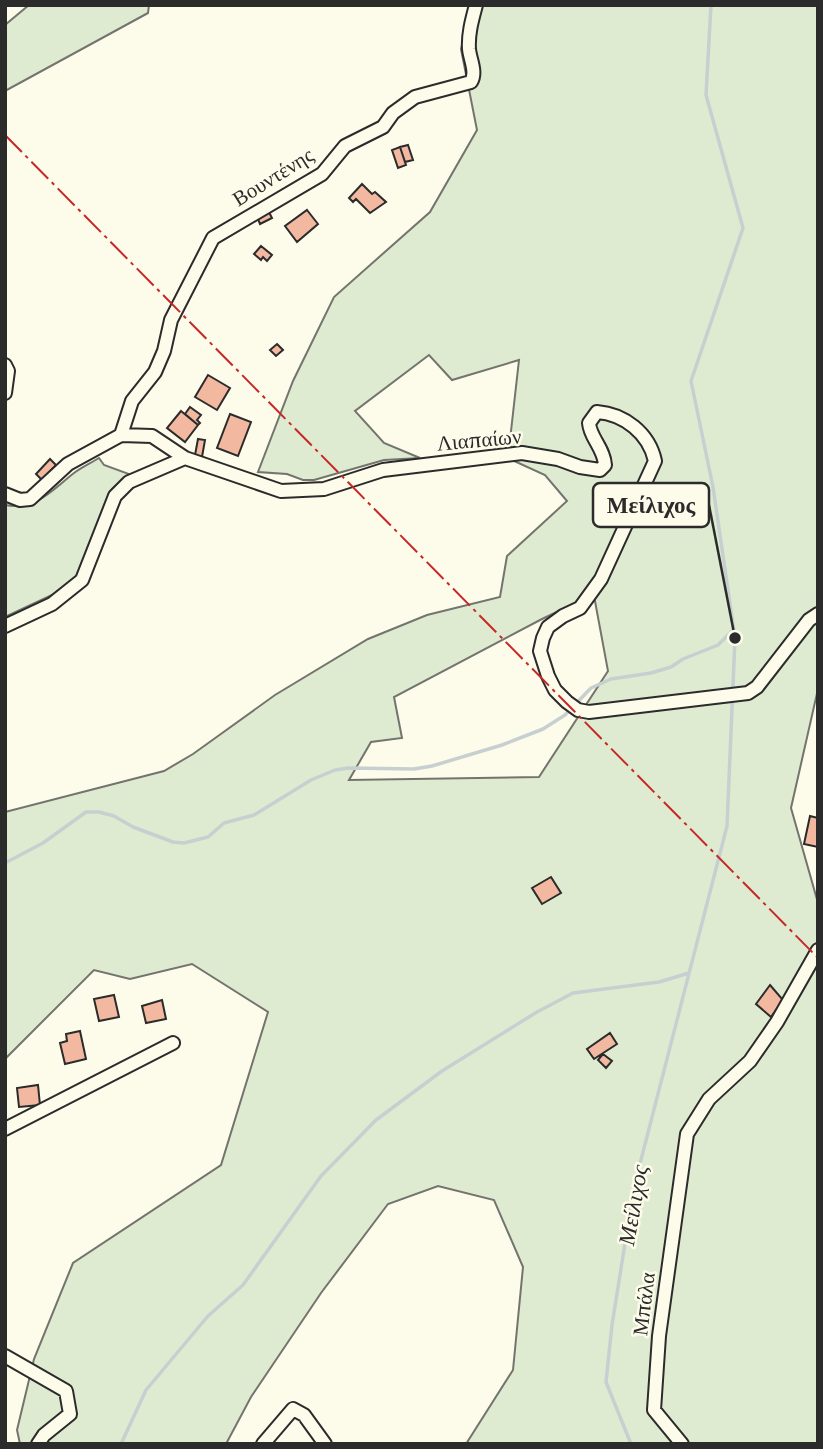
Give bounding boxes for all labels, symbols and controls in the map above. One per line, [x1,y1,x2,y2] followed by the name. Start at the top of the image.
[227,140,319,212] street label: Βουντένης
[435,421,522,457] street label: Λιαπαίων
[593,483,709,527] callout: Μείλιχος
[607,489,695,520] text: Μείλιχος
[610,1161,655,1249] water label: Μείλιχος
[625,1271,661,1337] street label: Μπάλα

